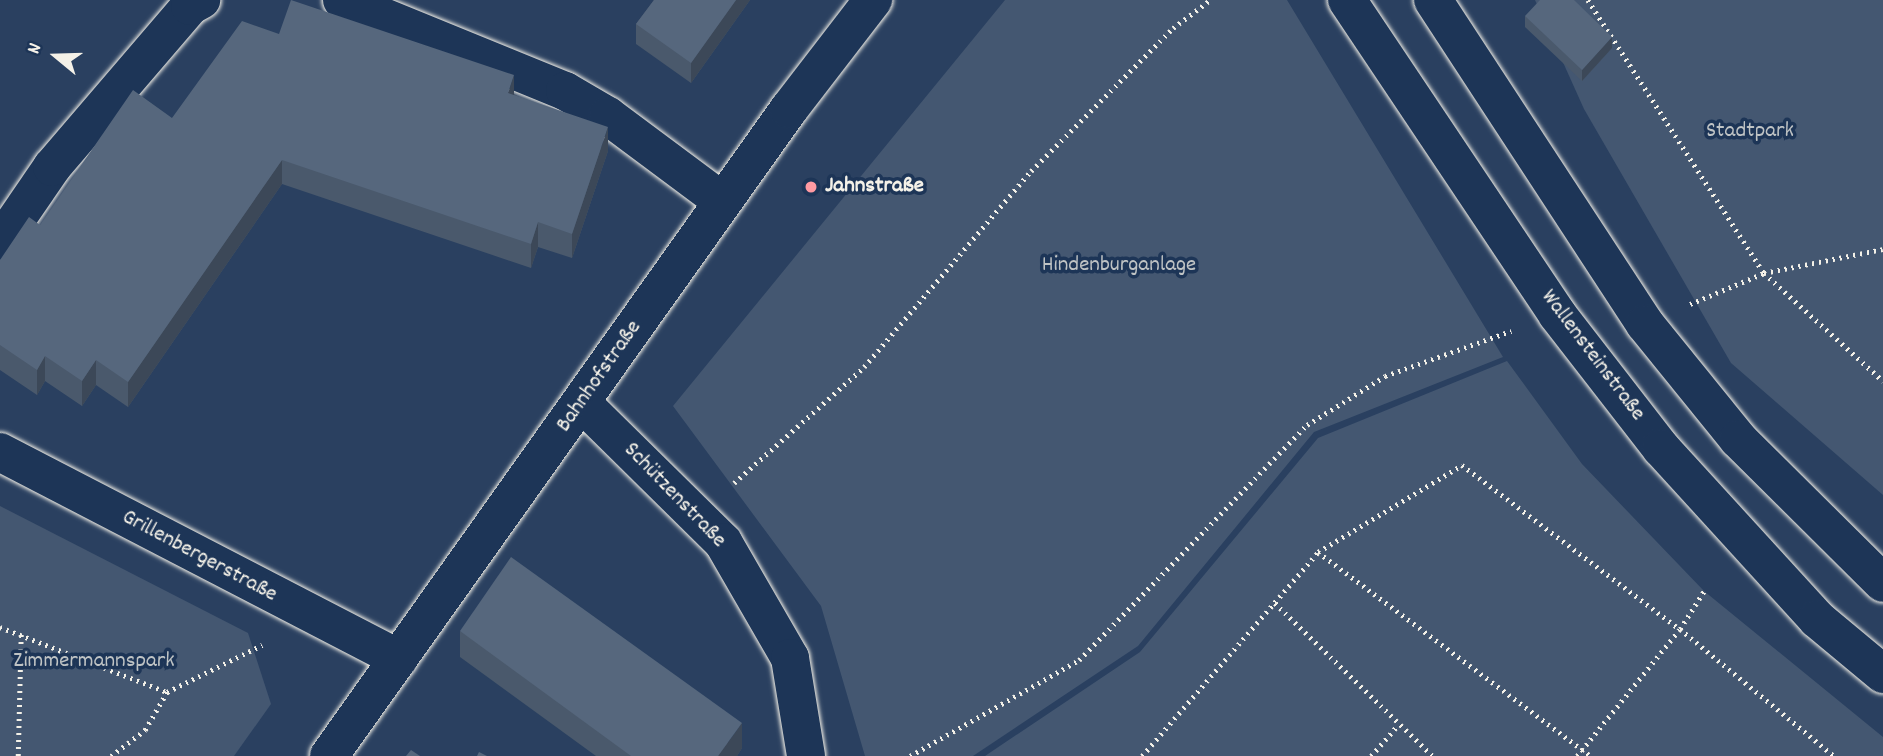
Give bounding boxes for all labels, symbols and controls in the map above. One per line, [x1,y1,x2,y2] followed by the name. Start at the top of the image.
[21,21,91,91] north arrow
[21,40,50,58] text: N
[1706,118,1794,146] park label: Stadtpark
[825,173,924,201] place label: Jahnstraße
[803,179,819,195] marker: Jahnstraße
[1042,252,1196,280] park label: Hindenburganlage
[1534,285,1650,427] street label: Wallensteinstraße
[551,316,649,438] street label: Bahnhofstraße
[617,437,731,555] street label: Schützenstraße
[117,504,281,610] street label: Grillenbergerstraße
[13,648,175,676] park label: Zimmermannspark

